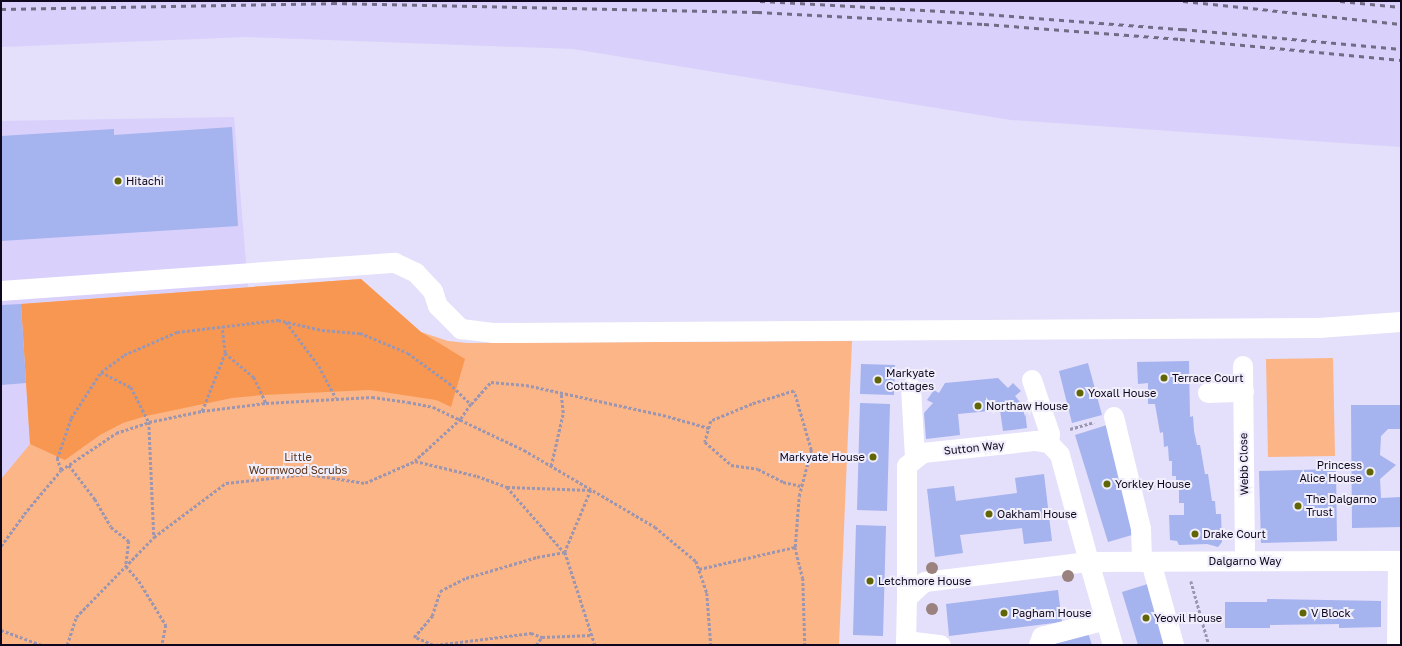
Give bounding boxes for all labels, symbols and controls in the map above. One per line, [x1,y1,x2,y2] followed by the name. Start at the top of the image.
[126,174,164,188] place label: Hitachi
[113,176,123,186] marker: Hitachi
[886,367,935,393] place label: Markyate Cottages
[1172,371,1244,385] place label: Terrace Court
[1159,373,1169,383] marker: Terrace Court
[873,375,883,385] marker: Markyate Cottages
[1088,386,1156,400] place label: Yoxall House
[1075,388,1085,398] marker: Yoxall House
[986,399,1068,413] place label: Northaw House
[973,401,983,411] marker: Northaw House
[1237,433,1251,495] street label: Webb Close
[943,438,1005,458] street label: Sutton Way
[779,450,865,464] place label: Markyate House
[249,451,347,477] park label: Little Wormwood Scrubs
[868,452,878,462] marker: Markyate House
[1299,459,1362,485] place label: Princess Alice House
[1365,467,1375,477] marker: Princess Alice House
[1115,477,1191,491] place label: Yorkley House
[1102,479,1112,489] marker: Yorkley House
[1306,493,1377,519] place label: The Dalgarno Trust
[1293,501,1303,511] marker: The Dalgarno Trust
[997,507,1077,521] place label: Oakham House
[984,509,994,519] marker: Oakham House
[1203,527,1266,541] place label: Drake Court
[1190,529,1200,539] marker: Drake Court
[1209,554,1281,568] street label: Dalgarno Way
[878,574,971,588] place label: Letchmore House
[865,576,875,586] marker: Letchmore House
[1012,606,1091,620] place label: Pagham House
[1311,606,1351,620] place label: V Block
[999,608,1009,618] marker: Pagham House
[1298,608,1308,618] marker: V Block
[1154,611,1222,625] place label: Yeovil House
[1141,613,1151,623] marker: Yeovil House

